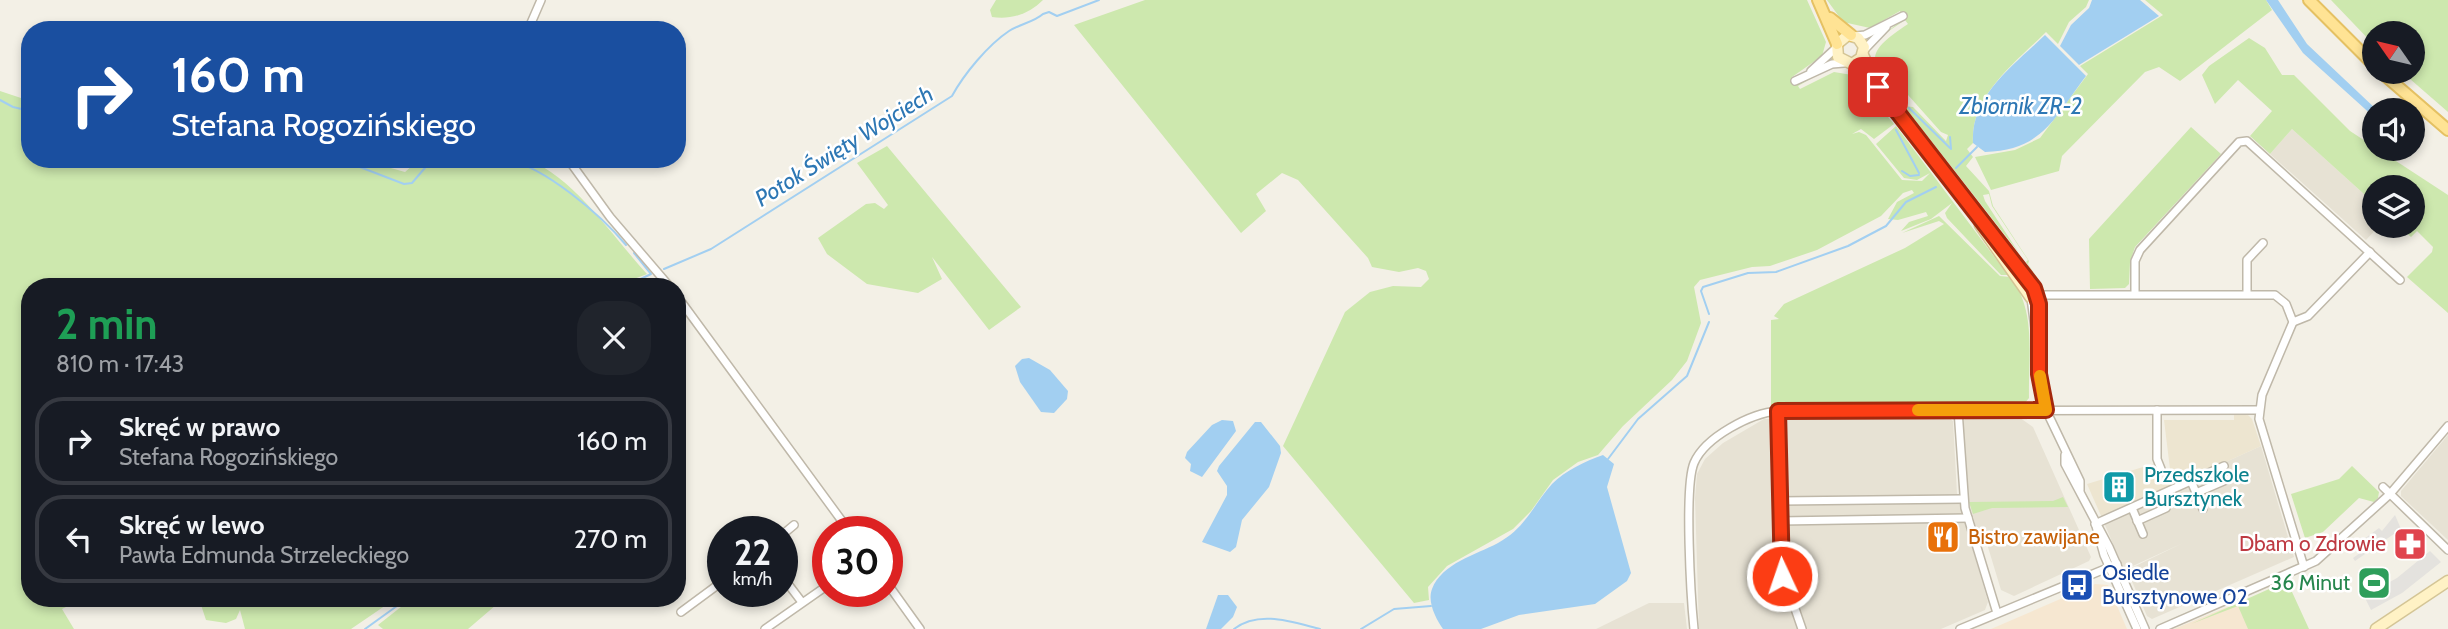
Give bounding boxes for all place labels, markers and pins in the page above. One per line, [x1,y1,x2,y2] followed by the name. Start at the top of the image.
[1848,57,1908,117] pin
[2144,462,2249,511] place label: Przedszkole Bursztynek
[2100,468,2138,506] building icon: Przedszkole Bursztynek
[1924,518,1962,556] restaurant icon: Bistro zawijane
[1968,524,2100,550] place label: Bistro zawijane
[2391,525,2429,563] pharmacy icon: Dbam o Zdrowie
[2239,531,2386,556] place label: Dbam o Zdrowie
[2102,560,2248,609] place label: Osiedle Bursztynowe 02
[2355,564,2393,602] sports icon: 36 Minut
[2058,566,2096,604] bus stop icon: Osiedle Bursztynowe 02
[2271,570,2350,595] place label: 36 Minut

